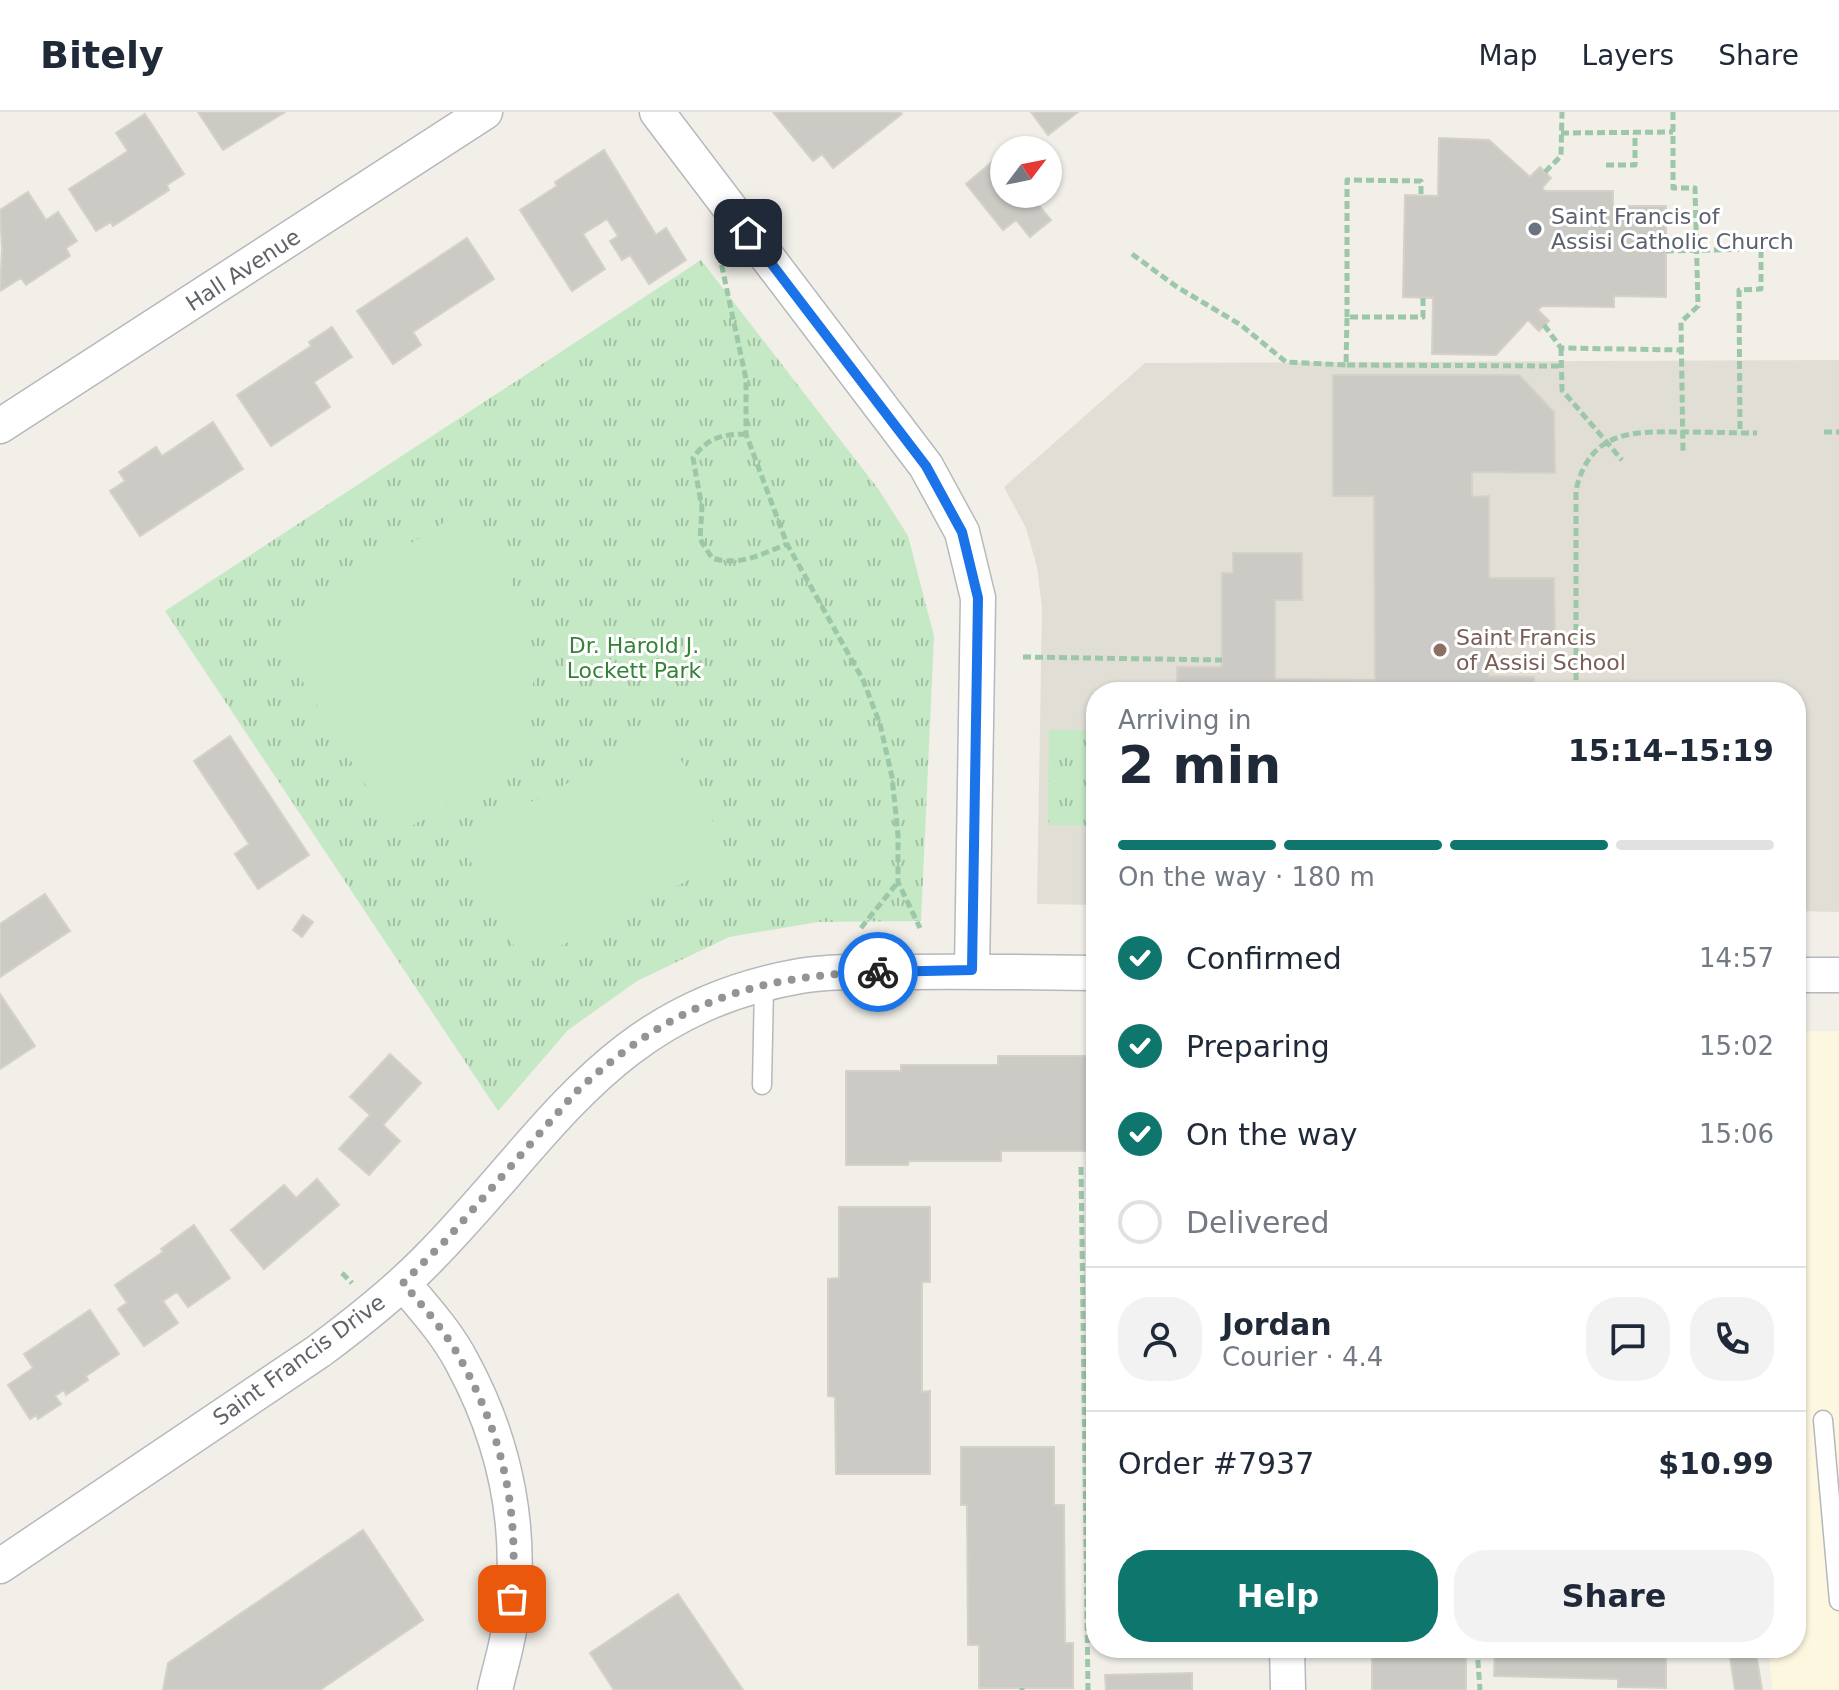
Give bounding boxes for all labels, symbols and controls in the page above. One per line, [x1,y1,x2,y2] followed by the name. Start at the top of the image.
[40,33,164,77] text: Bitely
[1478,39,1538,72] text: Map
[1582,39,1674,72] text: Layers
[1718,39,1799,72] text: Share
[990,136,1062,208] north arrow
[990,136,1062,208] map controls
[714,199,782,267] pin
[1551,204,1794,254] place label: Saint Francis of Assisi Catholic Church
[726,211,770,255] icon: home
[1526,220,1544,238] marker: Saint Francis of Assisi Catholic Church
[181,224,305,316] street label: Hall Avenue
[1456,625,1626,675] place label: Saint Francis of Assisi School
[567,633,702,683] park label: Dr. Harold J. Lockett Park
[1431,641,1449,659] marker: Saint Francis of Assisi School
[1118,705,1252,735] text: Arriving in
[1568,733,1774,768] text: 15:14–15:19
[1118,735,1281,795] text: 2 min
[1118,862,1375,892] text: On the way · 180 m
[838,932,918,1012] courier
[1118,936,1162,980] icon: check
[1186,941,1342,976] text: Confirmed
[1699,943,1774,973] text: 14:57
[856,950,900,994] icon: bike
[1118,1024,1162,1068] icon: check
[1186,1029,1330,1064] text: Preparing
[1699,1031,1774,1061] text: 15:02
[1118,1112,1162,1156] icon: check
[1186,1117,1358,1152] text: On the way
[1699,1119,1774,1149] text: 15:06
[1186,1205,1330,1240] text: Delivered
[208,1289,390,1431] street label: Saint Francis Drive
[1118,1297,1202,1381] button: person
[1586,1297,1670,1381] button: chat
[1690,1297,1774,1381] button: phone
[1222,1307,1332,1342] text: Jordan
[1222,1342,1383,1372] text: Courier · 4.4
[1118,1446,1314,1481] text: Order #7937
[1658,1446,1774,1481] text: $10.99
[1118,1550,1438,1642] button: Help
[1454,1550,1774,1642] button: Share
[478,1565,546,1633] pin
[490,1577,534,1621] icon: bag

